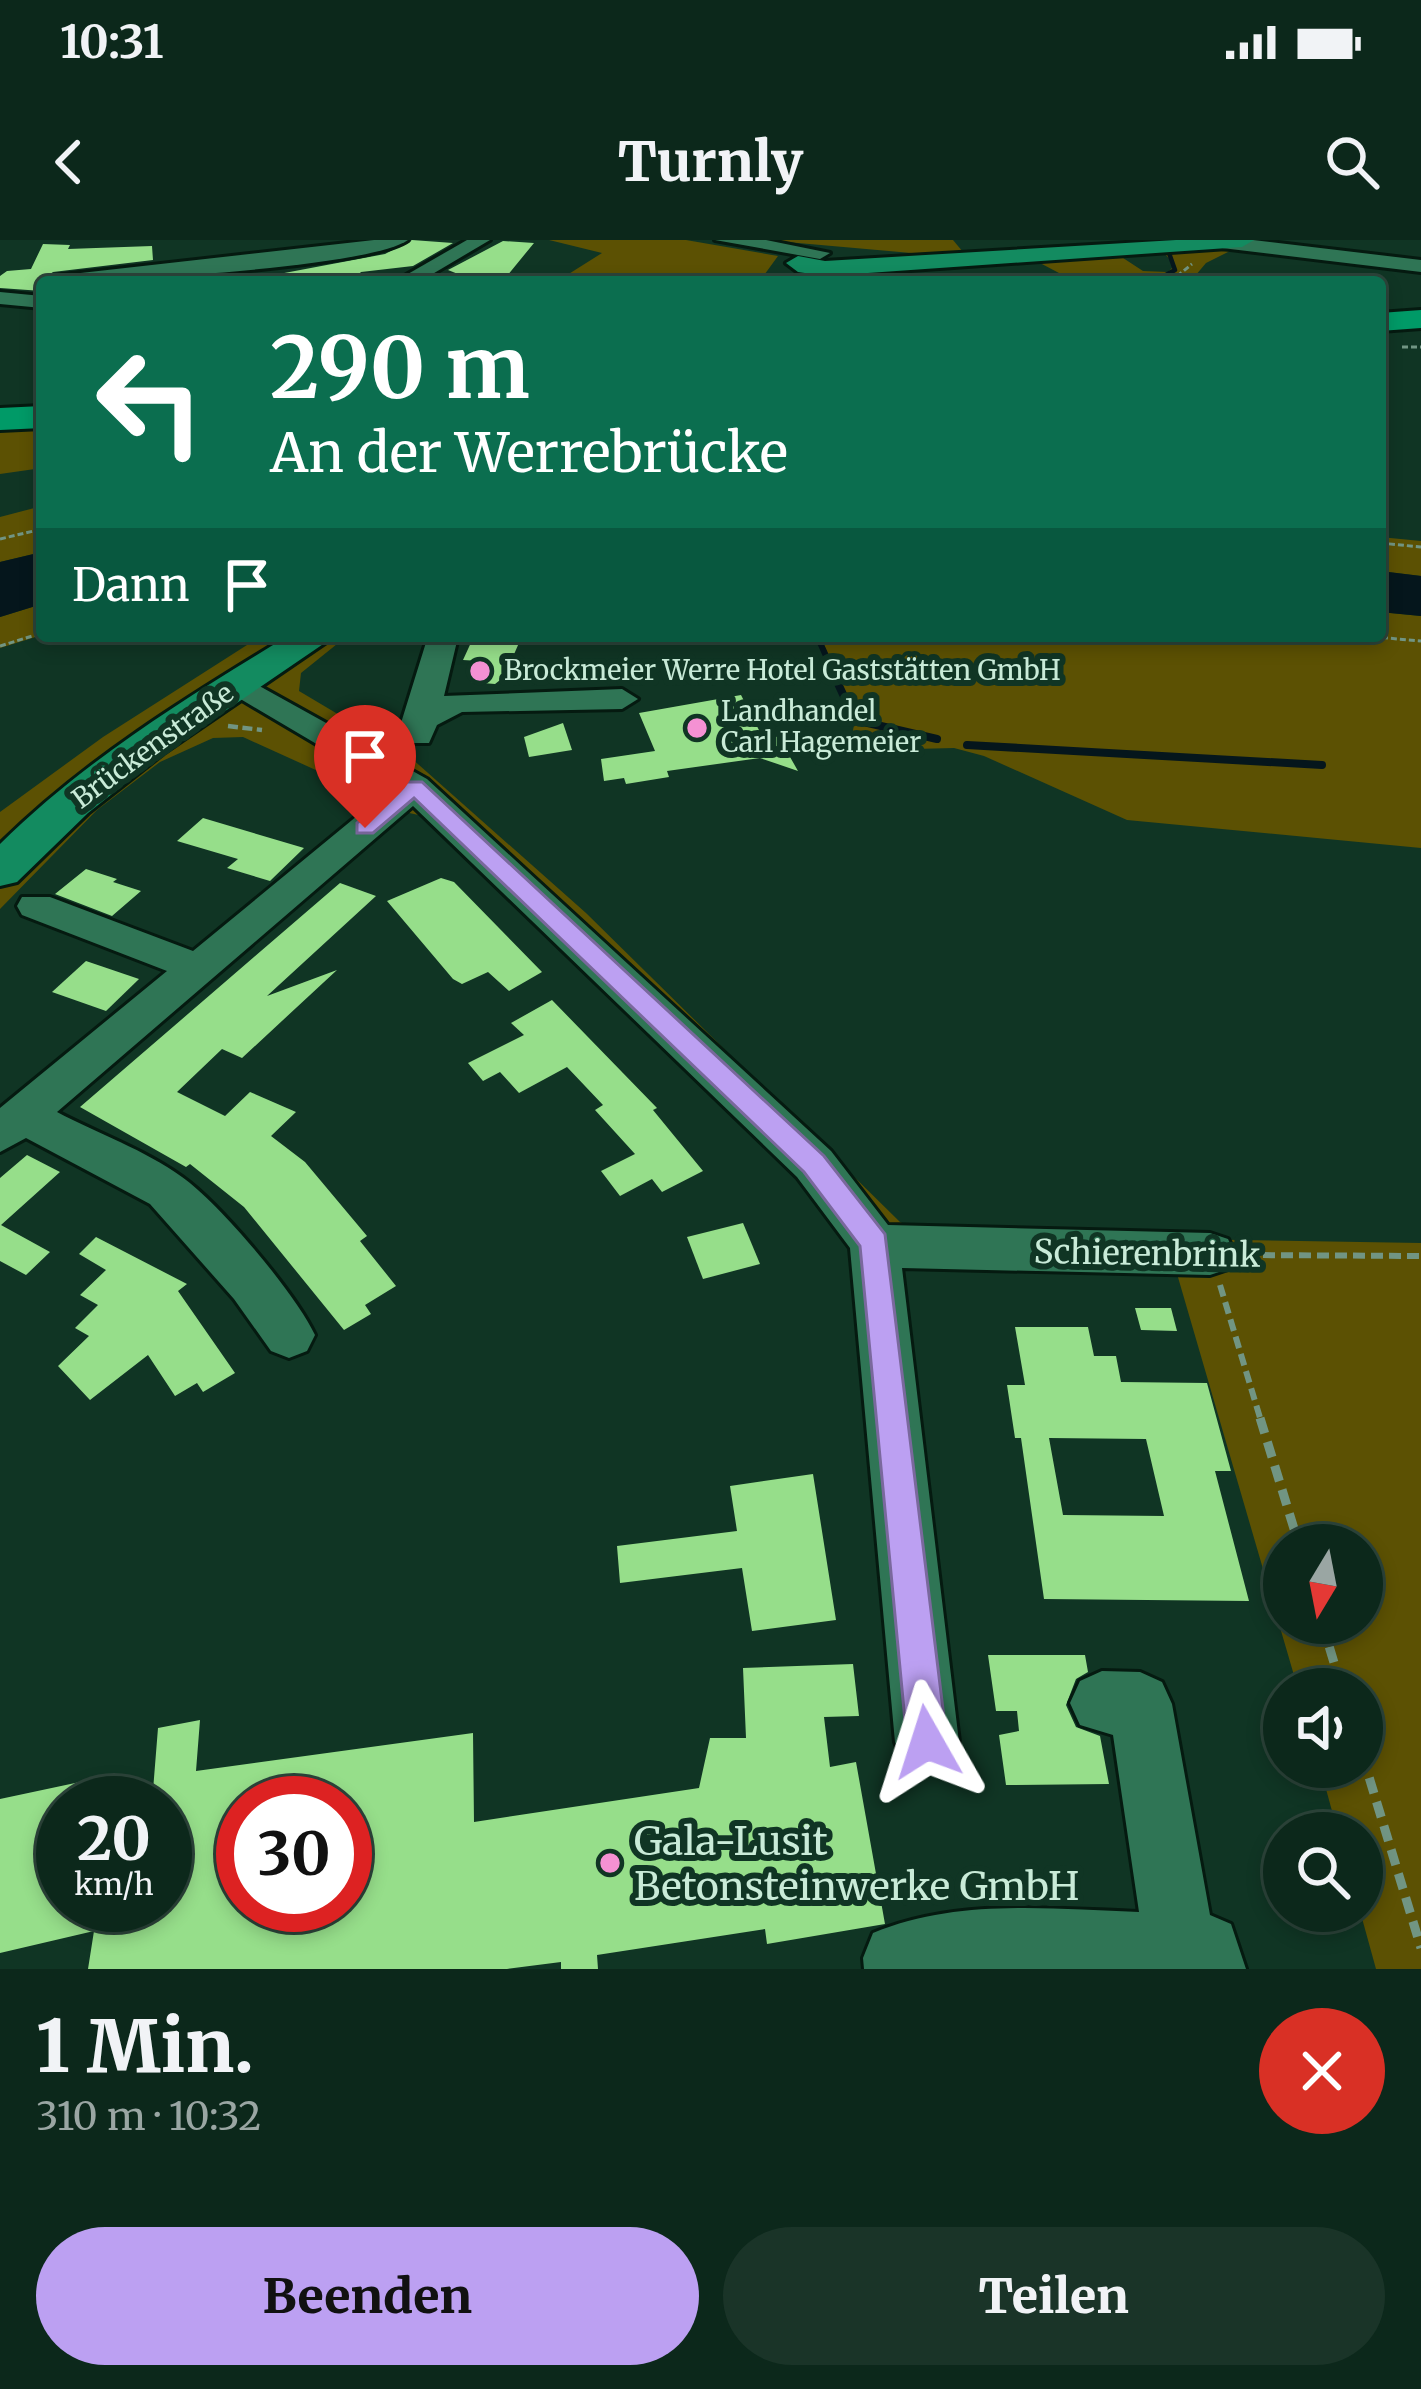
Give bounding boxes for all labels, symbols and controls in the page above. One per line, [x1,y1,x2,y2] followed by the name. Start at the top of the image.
[60,14,164,70] text: 10:31
[618,128,803,196] text: Turnly
[36,129,102,195] icon: back
[1319,129,1385,195] icon: search
[270,315,530,421] text: 290 m
[72,324,228,480] icon: left
[270,419,788,487] text: An der Werrebrücke
[214,552,280,618] icon: arrive
[72,557,190,613] text: Dann
[504,653,1061,687] place label: Brockmeier Werre Hotel Gaststätten GmbH
[467,658,493,684] marker: Brockmeier Werre Hotel Gaststätten GmbH
[65,675,240,815] street label: Brückenstraße
[721,694,921,760] place label: Landhandel Carl Hagemeier
[314,705,416,828] pin
[684,715,710,741] marker: Landhandel Carl Hagemeier
[332,723,398,789] icon: arrive
[1033,1231,1261,1276] street label: Schierenbrink
[1263,1524,1383,1644] north arrow
[1263,1524,1383,1932] map controls
[1263,1668,1383,1788] button: sound
[864,1679,990,1805] position arrow
[216,1776,372,1932] speed limit sign: 30
[77,1801,151,1876] text: 20
[1263,1812,1383,1932] button: search
[634,1817,1079,1911] place label: Gala-Lusit Betonsteinwerke GmbH
[597,1850,623,1876] marker: Gala-Lusit Betonsteinwerke GmbH
[74,1865,154,1903] text: km/h
[36,2001,254,2092] text: 1 Min.
[1259,2008,1385,2134] button: close
[36,2092,261,2141] text: 310 m · 10:32
[36,2227,699,2365] button: Beenden
[723,2227,1385,2365] button: Teilen

